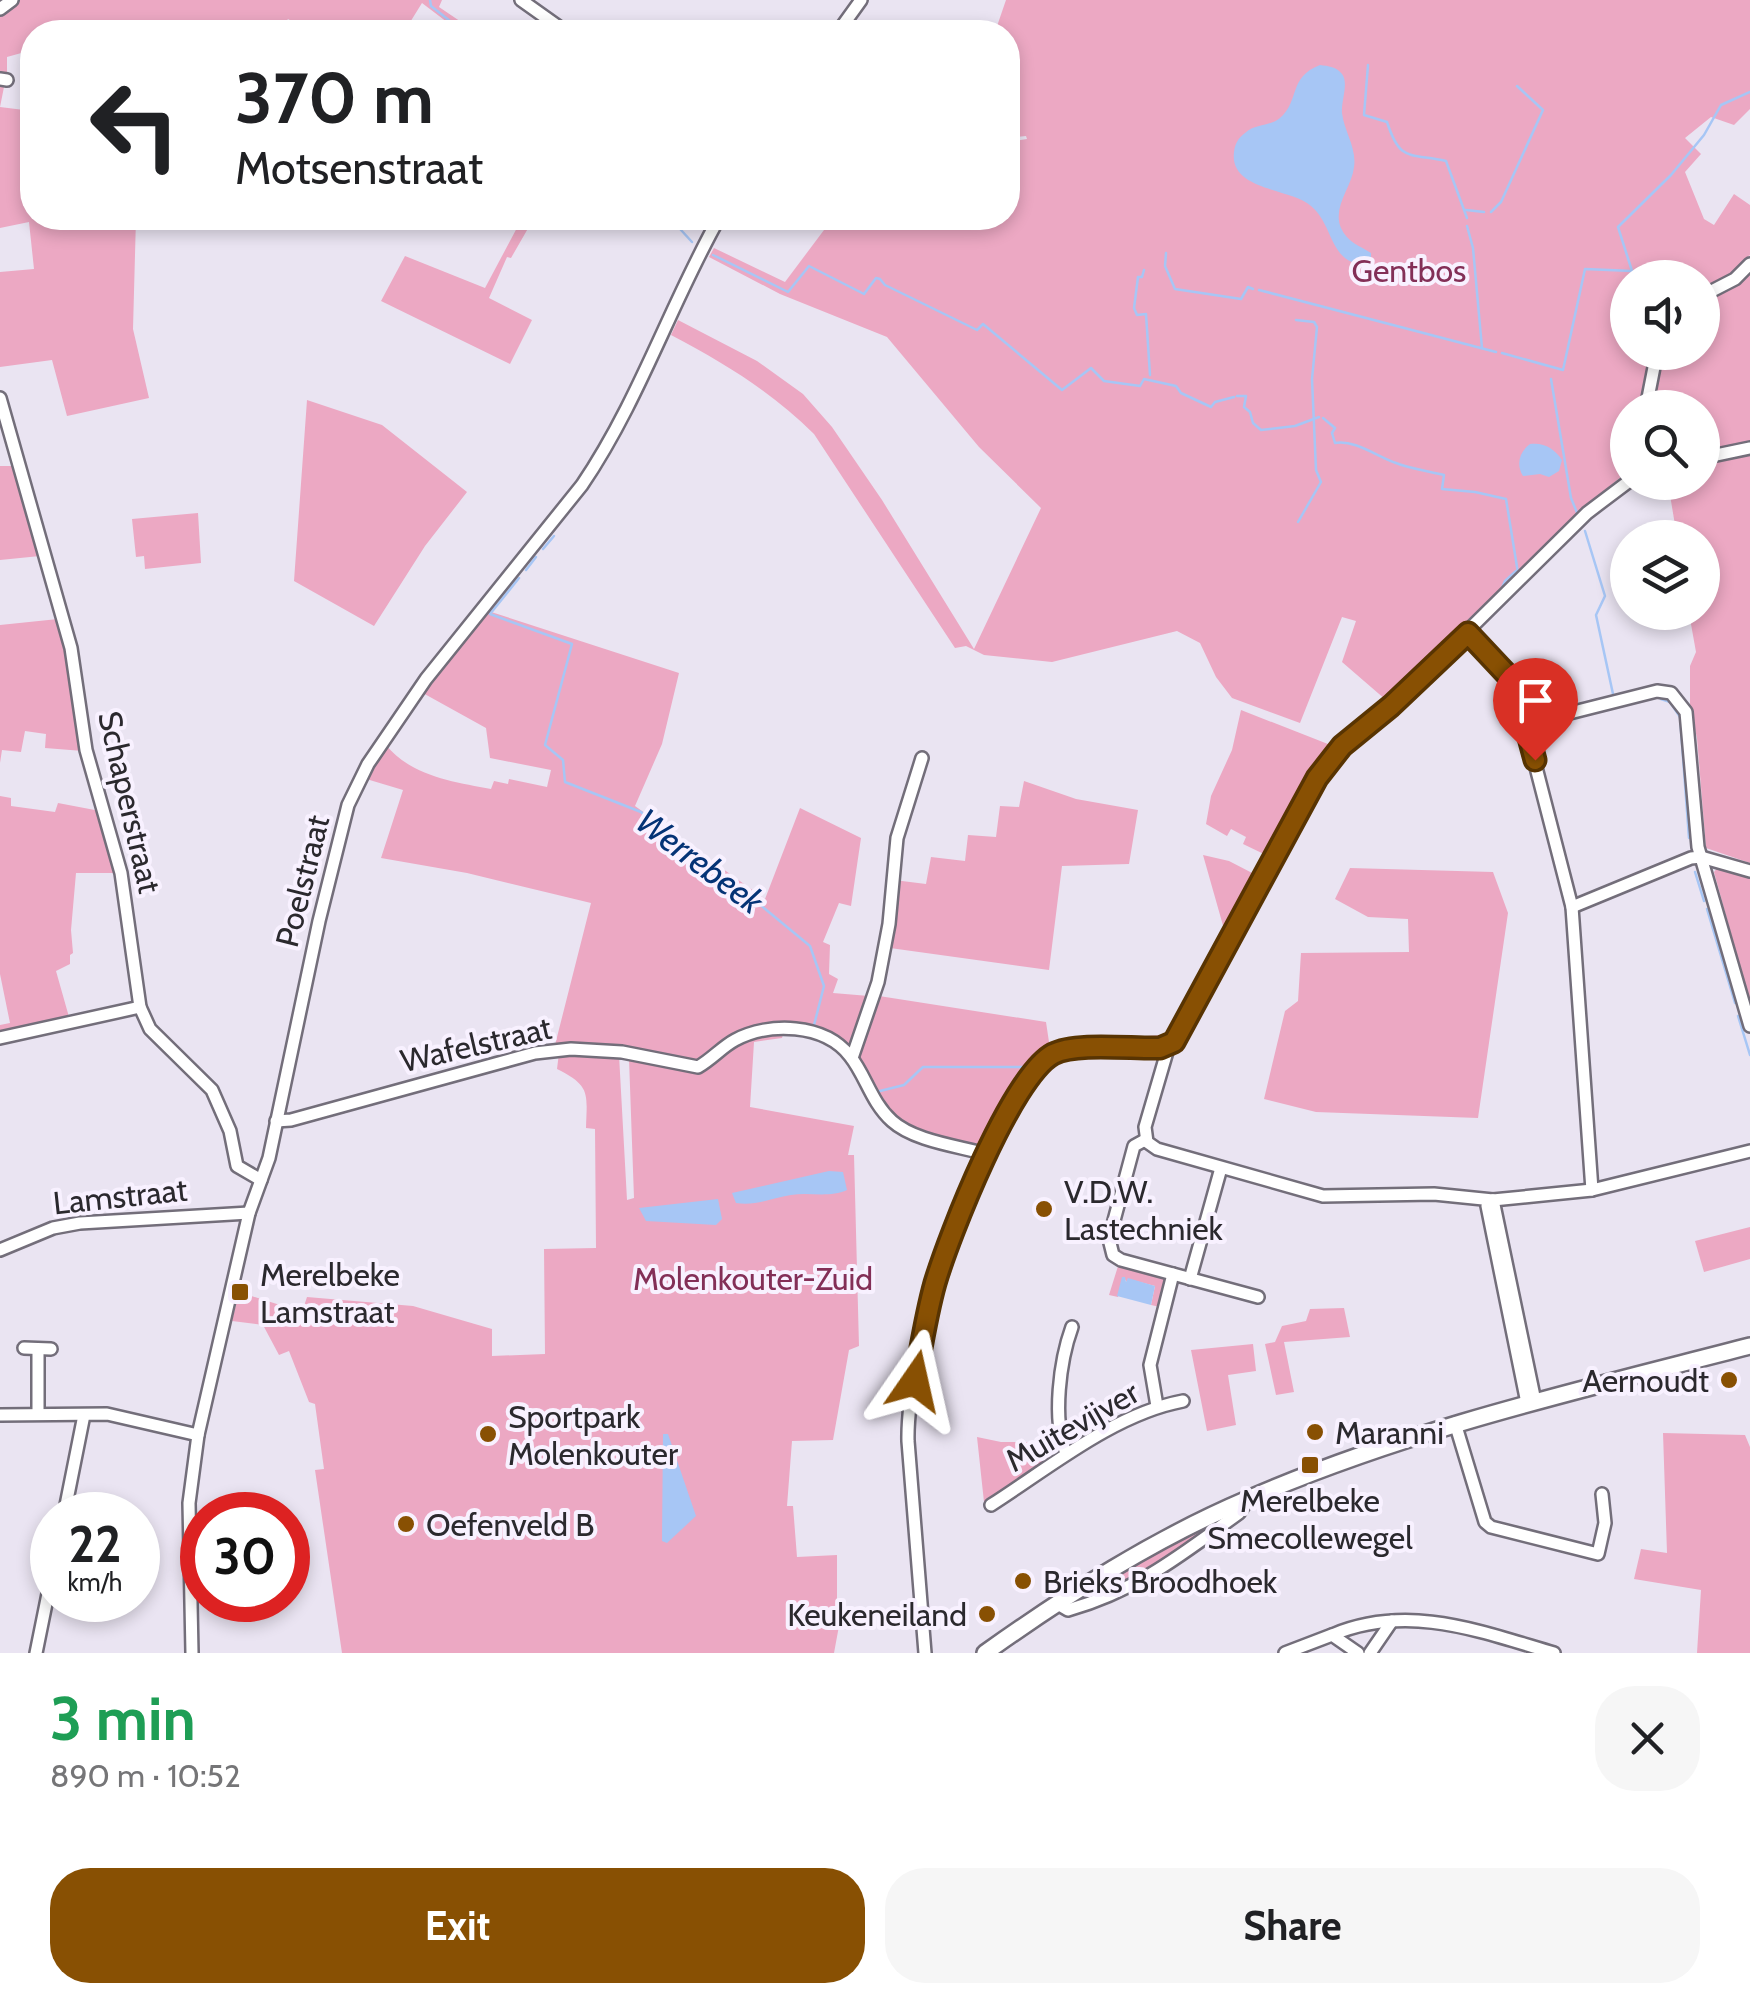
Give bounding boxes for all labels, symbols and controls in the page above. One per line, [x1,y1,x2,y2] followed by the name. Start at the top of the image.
[235,55,434,141] text: 370 m
[70,60,200,190] icon: left
[235,141,483,195] text: Motsenstraat
[1352,251,1466,290] park label: Gentbos
[1610,260,1720,630] map controls
[1610,260,1720,370] button: sound
[1610,390,1720,500] button: search
[1610,520,1720,630] button: layers
[1493,658,1578,761] pin
[1508,673,1563,728] icon: arrive
[90,707,170,897] street label: Schaperstraat
[628,799,773,923] water label: Werrebeek
[267,811,337,951] street label: Poelstraat
[397,1008,555,1080] street label: Wafelstraat
[51,1170,189,1222] street label: Lamstraat
[1064,1172,1224,1248] place label: V.D.W. Lastechniek
[1033,1198,1055,1220] marker: V.D.W. Lastechniek
[260,1255,400,1331] place label: Merelbeke Lamstraat
[633,1259,873,1298] park label: Molenkouter-Zuid
[229,1281,251,1303] marker: Merelbeke Lamstraat
[863,1329,967,1433] position arrow
[1582,1361,1709,1400] place label: Aernoudt
[1718,1369,1740,1391] marker: Aernoudt
[998,1372,1146,1480] street label: Muitevijver
[508,1397,679,1473] place label: Sportpark Molenkouter
[1335,1413,1444,1452] place label: Maranni
[1304,1421,1326,1443] marker: Maranni
[477,1423,499,1445] marker: Sportpark Molenkouter
[1299,1454,1321,1476] marker: Merelbeke Smecollewegel
[1207,1481,1413,1557] place label: Merelbeke Smecollewegel
[180,1492,310,1622] speed limit sign: 30
[426,1505,594,1544] place label: Oefenveld B
[395,1513,417,1535] marker: Oefenveld B
[69,1514,121,1575] text: 22
[1043,1562,1278,1601] place label: Brieks Broodhoek
[68,1567,122,1597] text: km/h
[1012,1570,1034,1592] marker: Brieks Broodhoek
[787,1595,967,1634] place label: Keukeneiland
[976,1603,998,1625] marker: Keukeneiland
[50,1682,196,1755] text: 3 min
[1595,1686,1700,1791] button: close
[50,1756,241,1795] text: 890 m · 10:52
[50,1868,865,1983] button: Exit
[885,1868,1700,1983] button: Share

